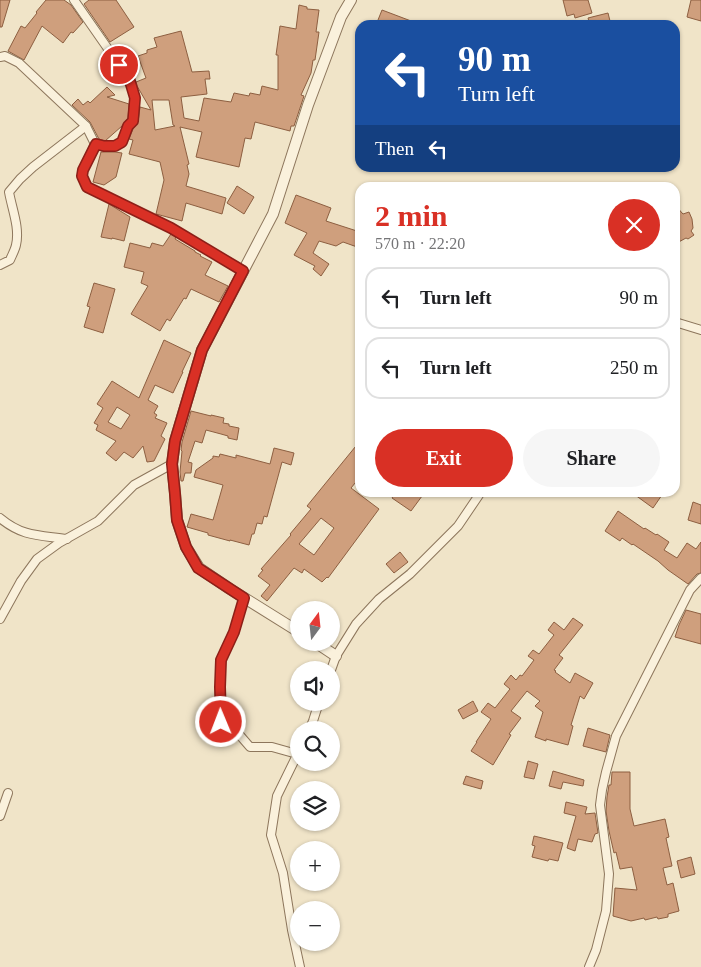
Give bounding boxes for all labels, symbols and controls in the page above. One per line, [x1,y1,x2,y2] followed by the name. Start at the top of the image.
[375,40,440,105] icon: left
[458,40,531,79] text: 90 m
[98,44,140,86] pin
[105,51,133,79] icon: arrive
[458,81,535,106] text: Turn left
[424,135,452,163] icon: left
[375,138,414,159] text: Then
[375,199,448,232] text: 2 min
[608,199,660,251] button: close
[375,235,465,252] text: 570 m · 22:20
[377,284,405,312] icon: left
[420,287,492,308] text: Turn left
[619,287,658,308] text: 90 m
[377,354,405,382] icon: left
[420,357,492,378] text: Turn left
[610,357,658,378] text: 250 m
[375,429,513,487] button: Exit
[523,429,660,487] button: Share
[290,601,340,651] north arrow
[290,601,340,951] map controls
[290,661,340,711] button: sound
[194,695,246,747] position arrow
[290,721,340,771] button: search
[290,781,340,831] button: layers
[290,841,340,891] button: +
[290,901,340,951] button: −

